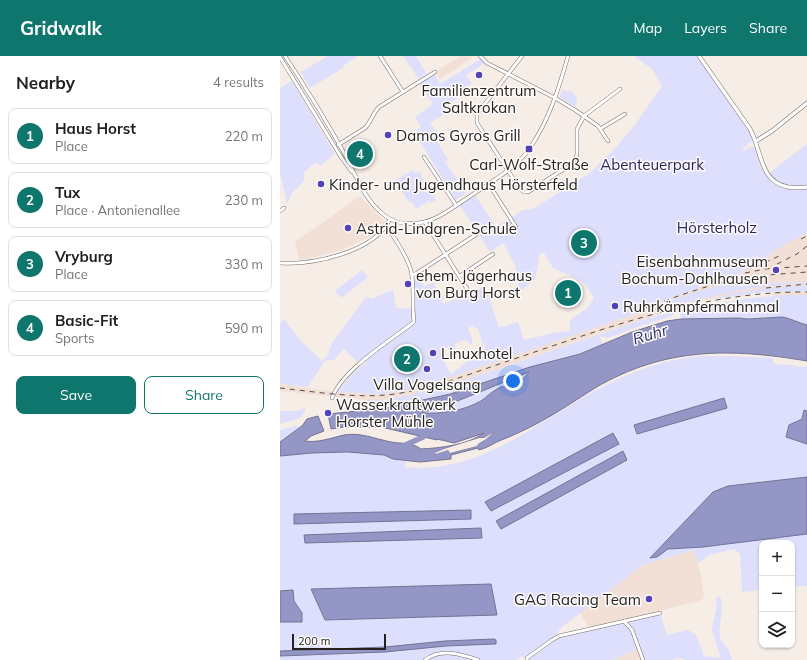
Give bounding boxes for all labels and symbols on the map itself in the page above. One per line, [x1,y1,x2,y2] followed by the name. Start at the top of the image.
[474,70,484,80] marker: Familienzentrum Saltkrokan
[421,81,537,117] place label: Familienzentrum Saltkrokan
[396,126,521,145] place label: Damos Gyros Grill
[383,130,393,140] marker: Damos Gyros Grill
[347,139,373,169] pin: 4
[524,144,534,154] marker: Carl-Wolf-Straße
[469,155,589,174] place label: Carl-Wolf-Straße
[600,155,704,174] park label: Abenteuerpark
[329,175,578,194] place label: Kinder- und Jugendhaus Hörsterfeld
[316,179,326,189] marker: Kinder- und Jugendhaus Hörsterfeld
[677,218,757,237] park label: Hörsterholz
[356,219,517,238] place label: Astrid-Lindgren-Schule
[343,223,353,233] marker: Astrid-Lindgren-Schule
[571,228,597,258] pin: 3
[621,252,768,288] place label: Eisenbahnmuseum Bochum-Dahlhausen
[771,265,781,275] marker: Eisenbahnmuseum Bochum-Dahlhausen
[416,266,532,302] place label: ehem. Jägerhaus von Burg Horst
[555,278,581,308] pin: 1
[403,279,413,289] marker: ehem. Jägerhaus von Burg Horst
[623,297,779,316] place label: Ruhrkämpfermahnmal
[610,301,620,311] marker: Ruhrkämpfermahnmal
[630,319,671,349] water label: Ruhr
[394,344,420,374] pin: 2
[441,344,512,363] place label: Linuxhotel
[428,348,438,358] marker: Linuxhotel
[422,364,432,374] marker: Villa Vogelsang
[503,371,523,391] your location
[373,375,481,394] place label: Villa Vogelsang
[336,395,456,431] place label: Wasserkraftwerk Horster Mühle
[323,408,333,418] marker: Wasserkraftwerk Horster Mühle
[514,590,641,609] place label: GAG Racing Team
[644,594,654,604] marker: GAG Racing Team
[292,632,386,651] scale bar

